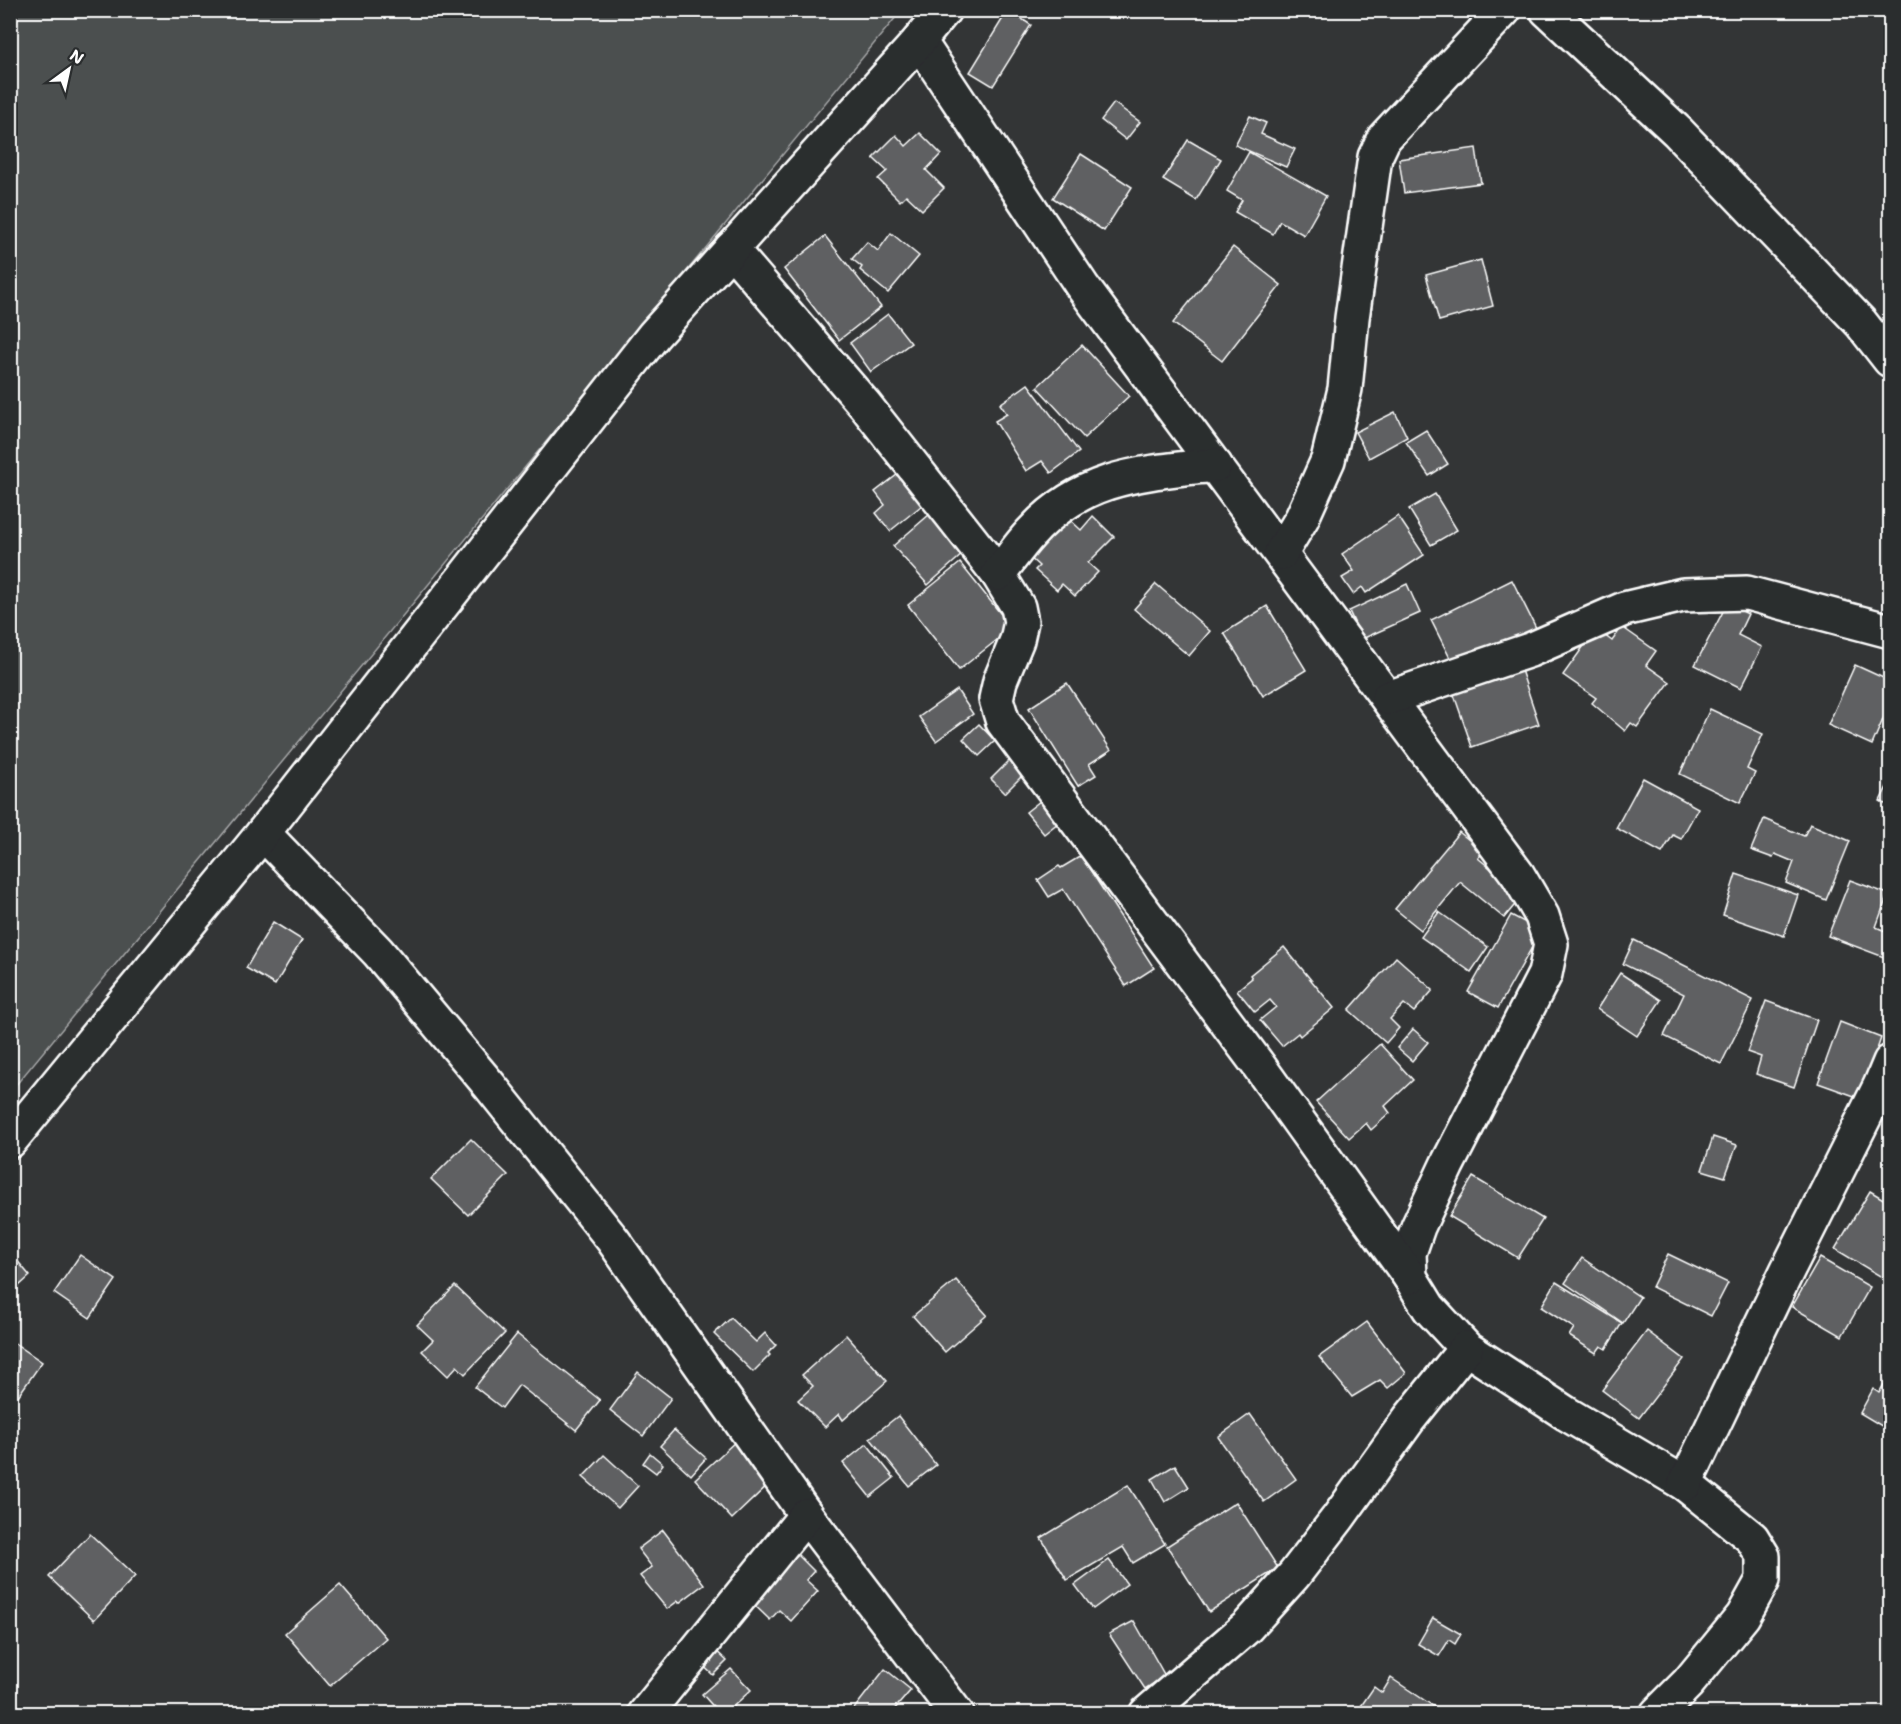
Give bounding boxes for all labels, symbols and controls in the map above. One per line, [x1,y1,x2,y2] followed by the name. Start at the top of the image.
[39,39,99,99] north arrow
[66,45,88,69] text: N

